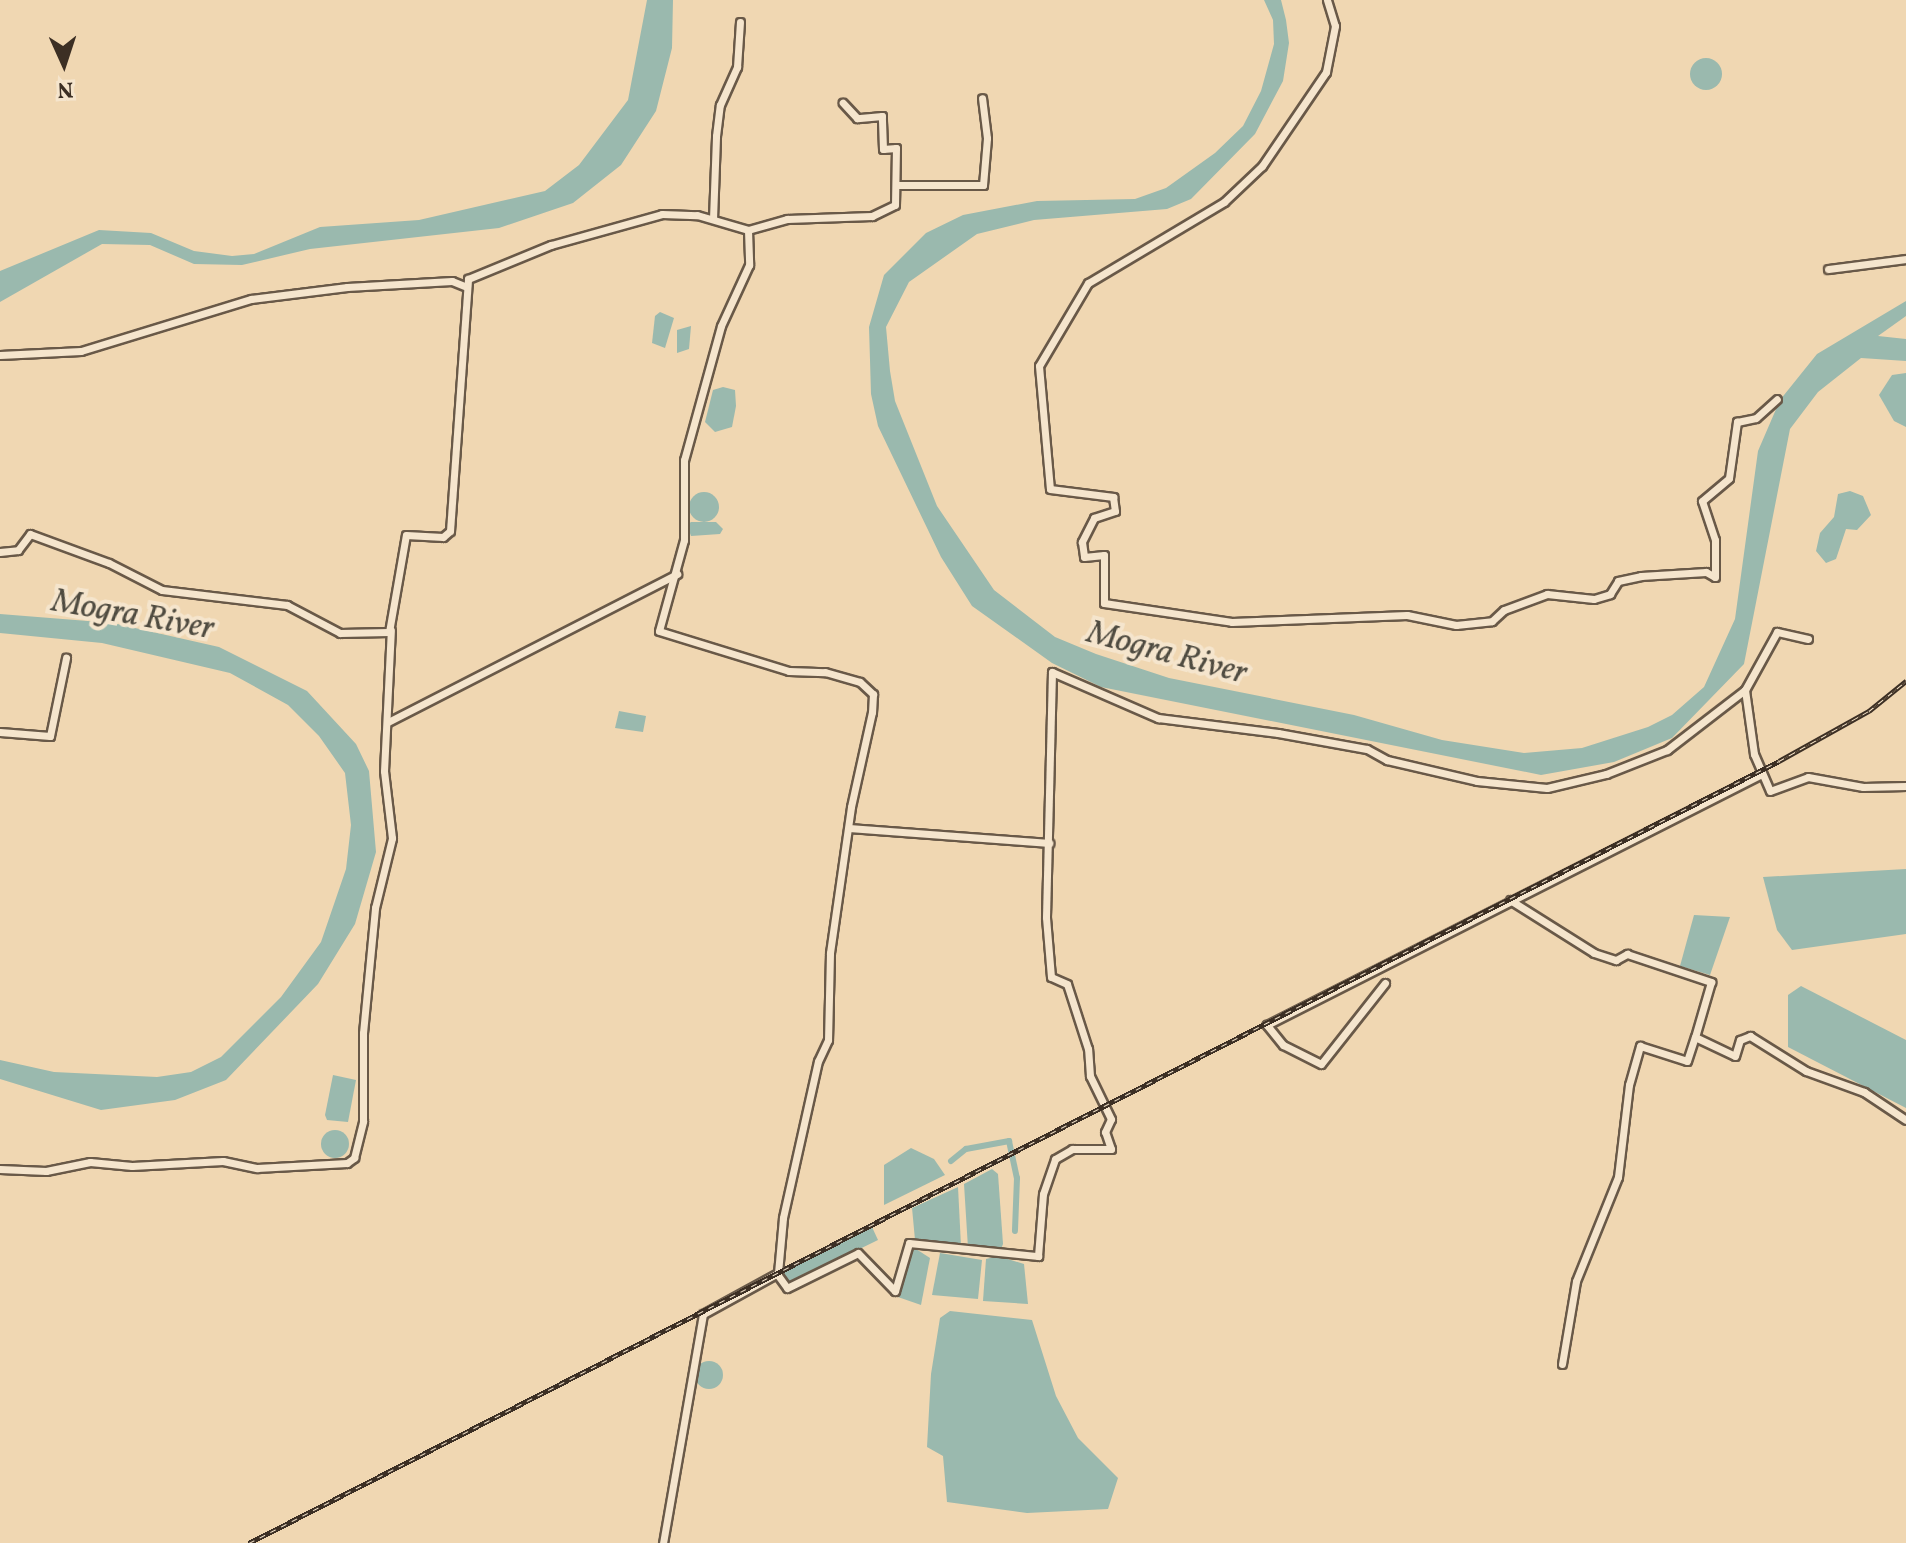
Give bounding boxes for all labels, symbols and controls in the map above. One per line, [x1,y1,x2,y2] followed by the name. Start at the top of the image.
[24,24,104,104] north arrow
[56,73,74,104] text: N
[49,582,217,650] water label: Mogra River
[1082,613,1252,695] water label: Mogra River

